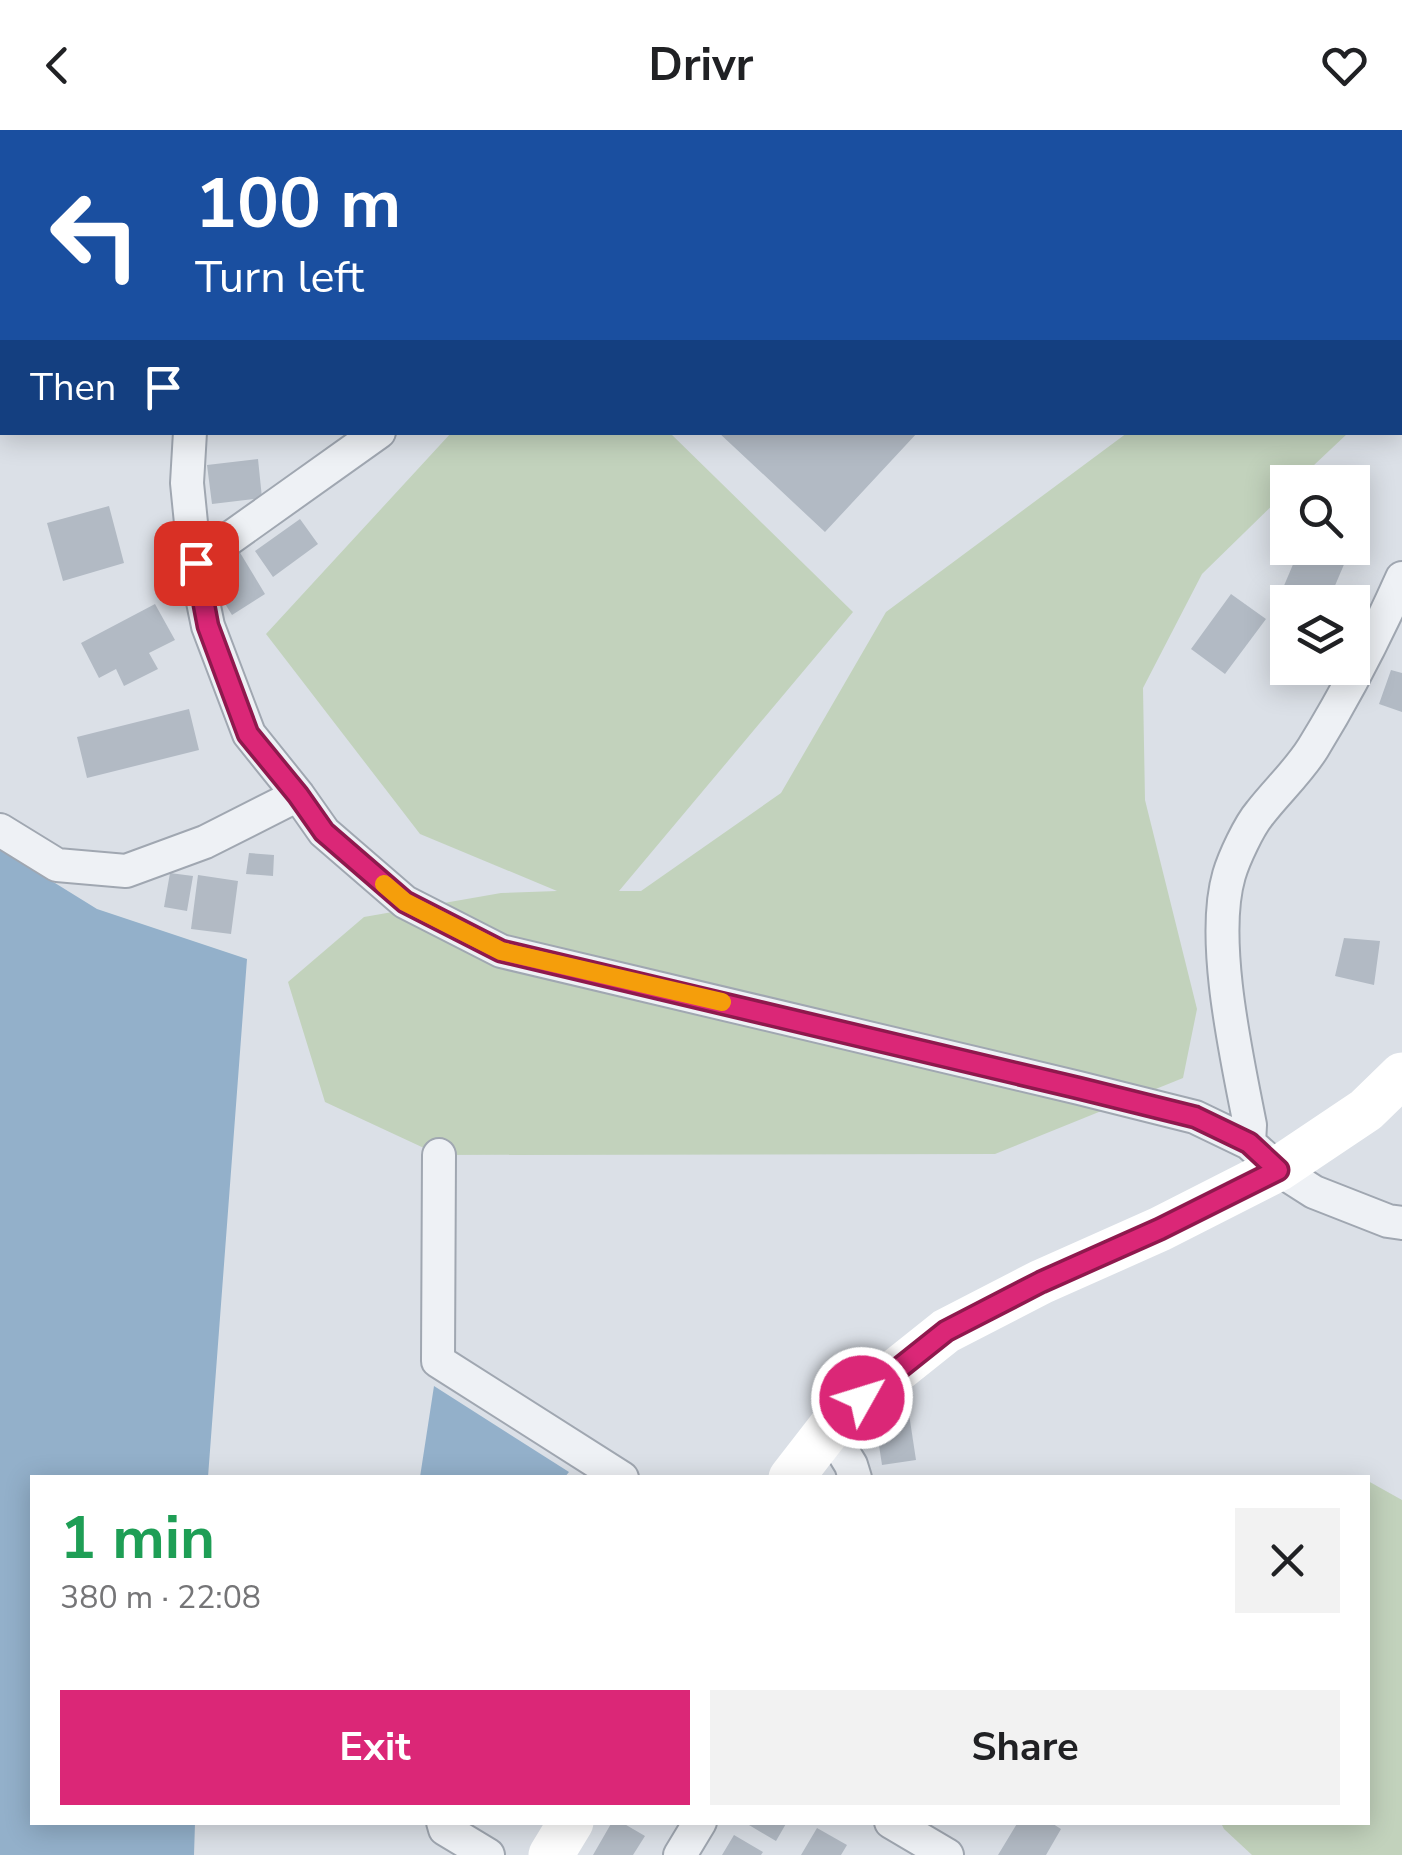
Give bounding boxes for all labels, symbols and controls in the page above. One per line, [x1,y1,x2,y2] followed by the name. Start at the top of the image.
[649,35,753,96] text: Drivr
[30,38,85,93] icon: back
[1317,38,1372,93] icon: heart
[195,156,401,252] text: 100 m
[30,170,160,300] icon: left
[195,247,364,308] text: Turn left
[136,360,191,415] icon: arrive
[30,362,116,413] text: Then
[1270,465,1370,685] map controls
[1270,465,1370,565] button: search
[154,521,239,606] pin
[169,536,224,591] icon: arrive
[1270,585,1370,685] button: layers
[810,1346,914,1450] position arrow
[60,1497,215,1579] text: 1 min
[1235,1508,1340,1613] button: close
[60,1576,261,1619] text: 380 m · 22:08
[60,1690,690,1805] button: Exit
[710,1690,1340,1805] button: Share

